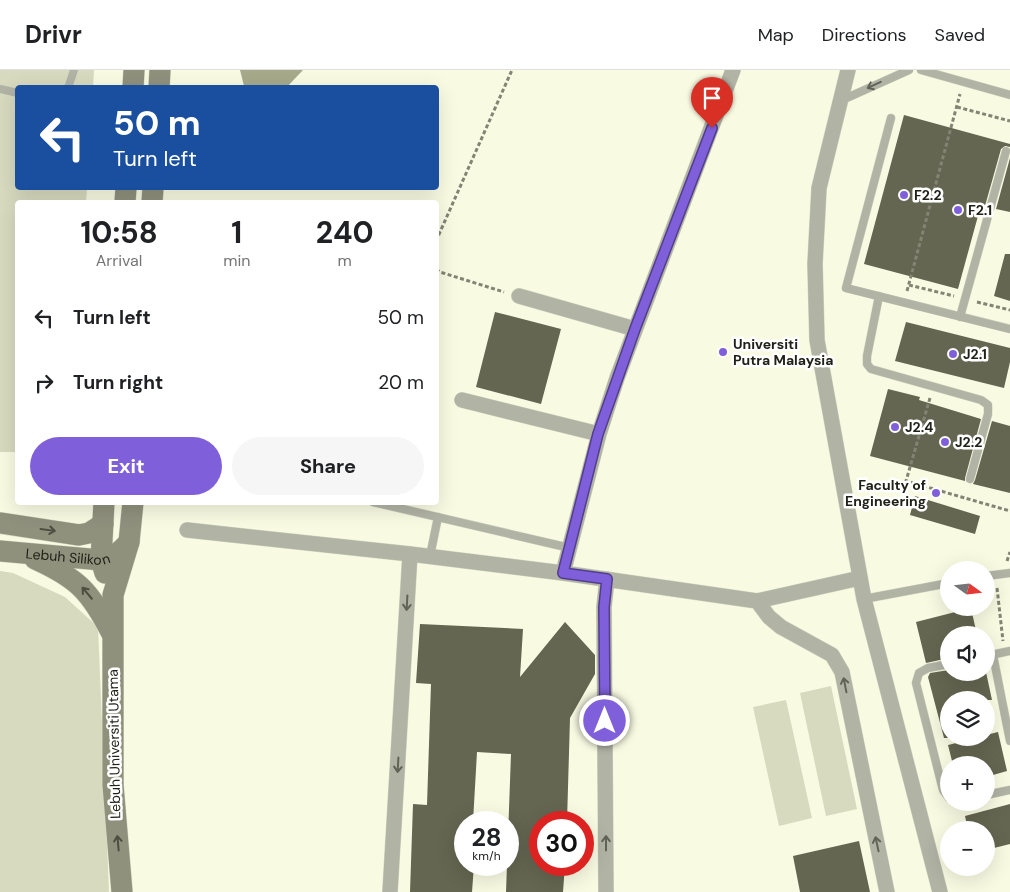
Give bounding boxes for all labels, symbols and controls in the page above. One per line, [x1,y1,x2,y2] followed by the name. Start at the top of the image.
[25,19,82,50] text: Drivr
[758,23,794,47] text: Map
[822,23,907,47] text: Directions
[935,23,985,47] text: Saved
[691,77,733,128] pin
[867,81,882,90] one-way arrow
[698,84,726,112] icon: arrive
[113,100,201,146] text: 50 m
[30,105,95,170] icon: left
[113,144,197,173] text: Turn left
[914,186,941,204] place label: F2.2
[898,189,910,201] marker: F2.2
[968,201,992,219] place label: F2.1
[952,204,964,216] marker: F2.1
[80,213,158,252] text: 10:58
[231,213,242,252] text: 1
[316,213,374,252] text: 240
[96,250,142,271] text: Arrival
[223,250,250,271] text: min
[338,250,352,271] text: m
[30,304,58,332] icon: left
[73,305,151,330] text: Turn left
[377,305,424,330] text: 50 m
[733,335,833,369] place label: Universiti Putra Malaysia
[963,345,987,363] place label: J2.1
[717,346,729,358] marker: Universiti Putra Malaysia
[947,348,959,360] marker: J2.1
[30,369,58,397] icon: right
[73,370,163,395] text: Turn right
[378,370,424,395] text: 20 m
[905,418,933,436] place label: J2.4
[889,421,901,433] marker: J2.4
[955,433,982,451] place label: J2.2
[939,436,951,448] marker: J2.2
[30,437,222,495] button: Exit
[232,437,424,495] button: Share
[845,476,926,510] place label: Faculty of Engineering
[930,487,942,499] marker: Faculty of Engineering
[40,525,56,535] one-way arrow
[25,544,112,569] street label: Lebuh Silikon
[940,561,995,616] north arrow
[940,561,995,876] map controls
[82,587,93,600] one-way arrow
[403,594,412,610] one-way arrow
[940,626,995,681] button: sound
[104,669,124,819] street label: Lebuh Universiti Utama
[839,678,849,694] one-way arrow
[940,691,995,746] button: layers
[578,694,630,746] position arrow
[940,756,995,811] button: +
[393,757,402,773] one-way arrow
[529,811,594,876] speed limit sign: 30
[471,821,502,854] text: 28
[940,821,995,876] button: −
[113,836,123,852] one-way arrow
[601,836,611,852] one-way arrow
[872,837,881,853] one-way arrow
[472,848,501,864] text: km/h

